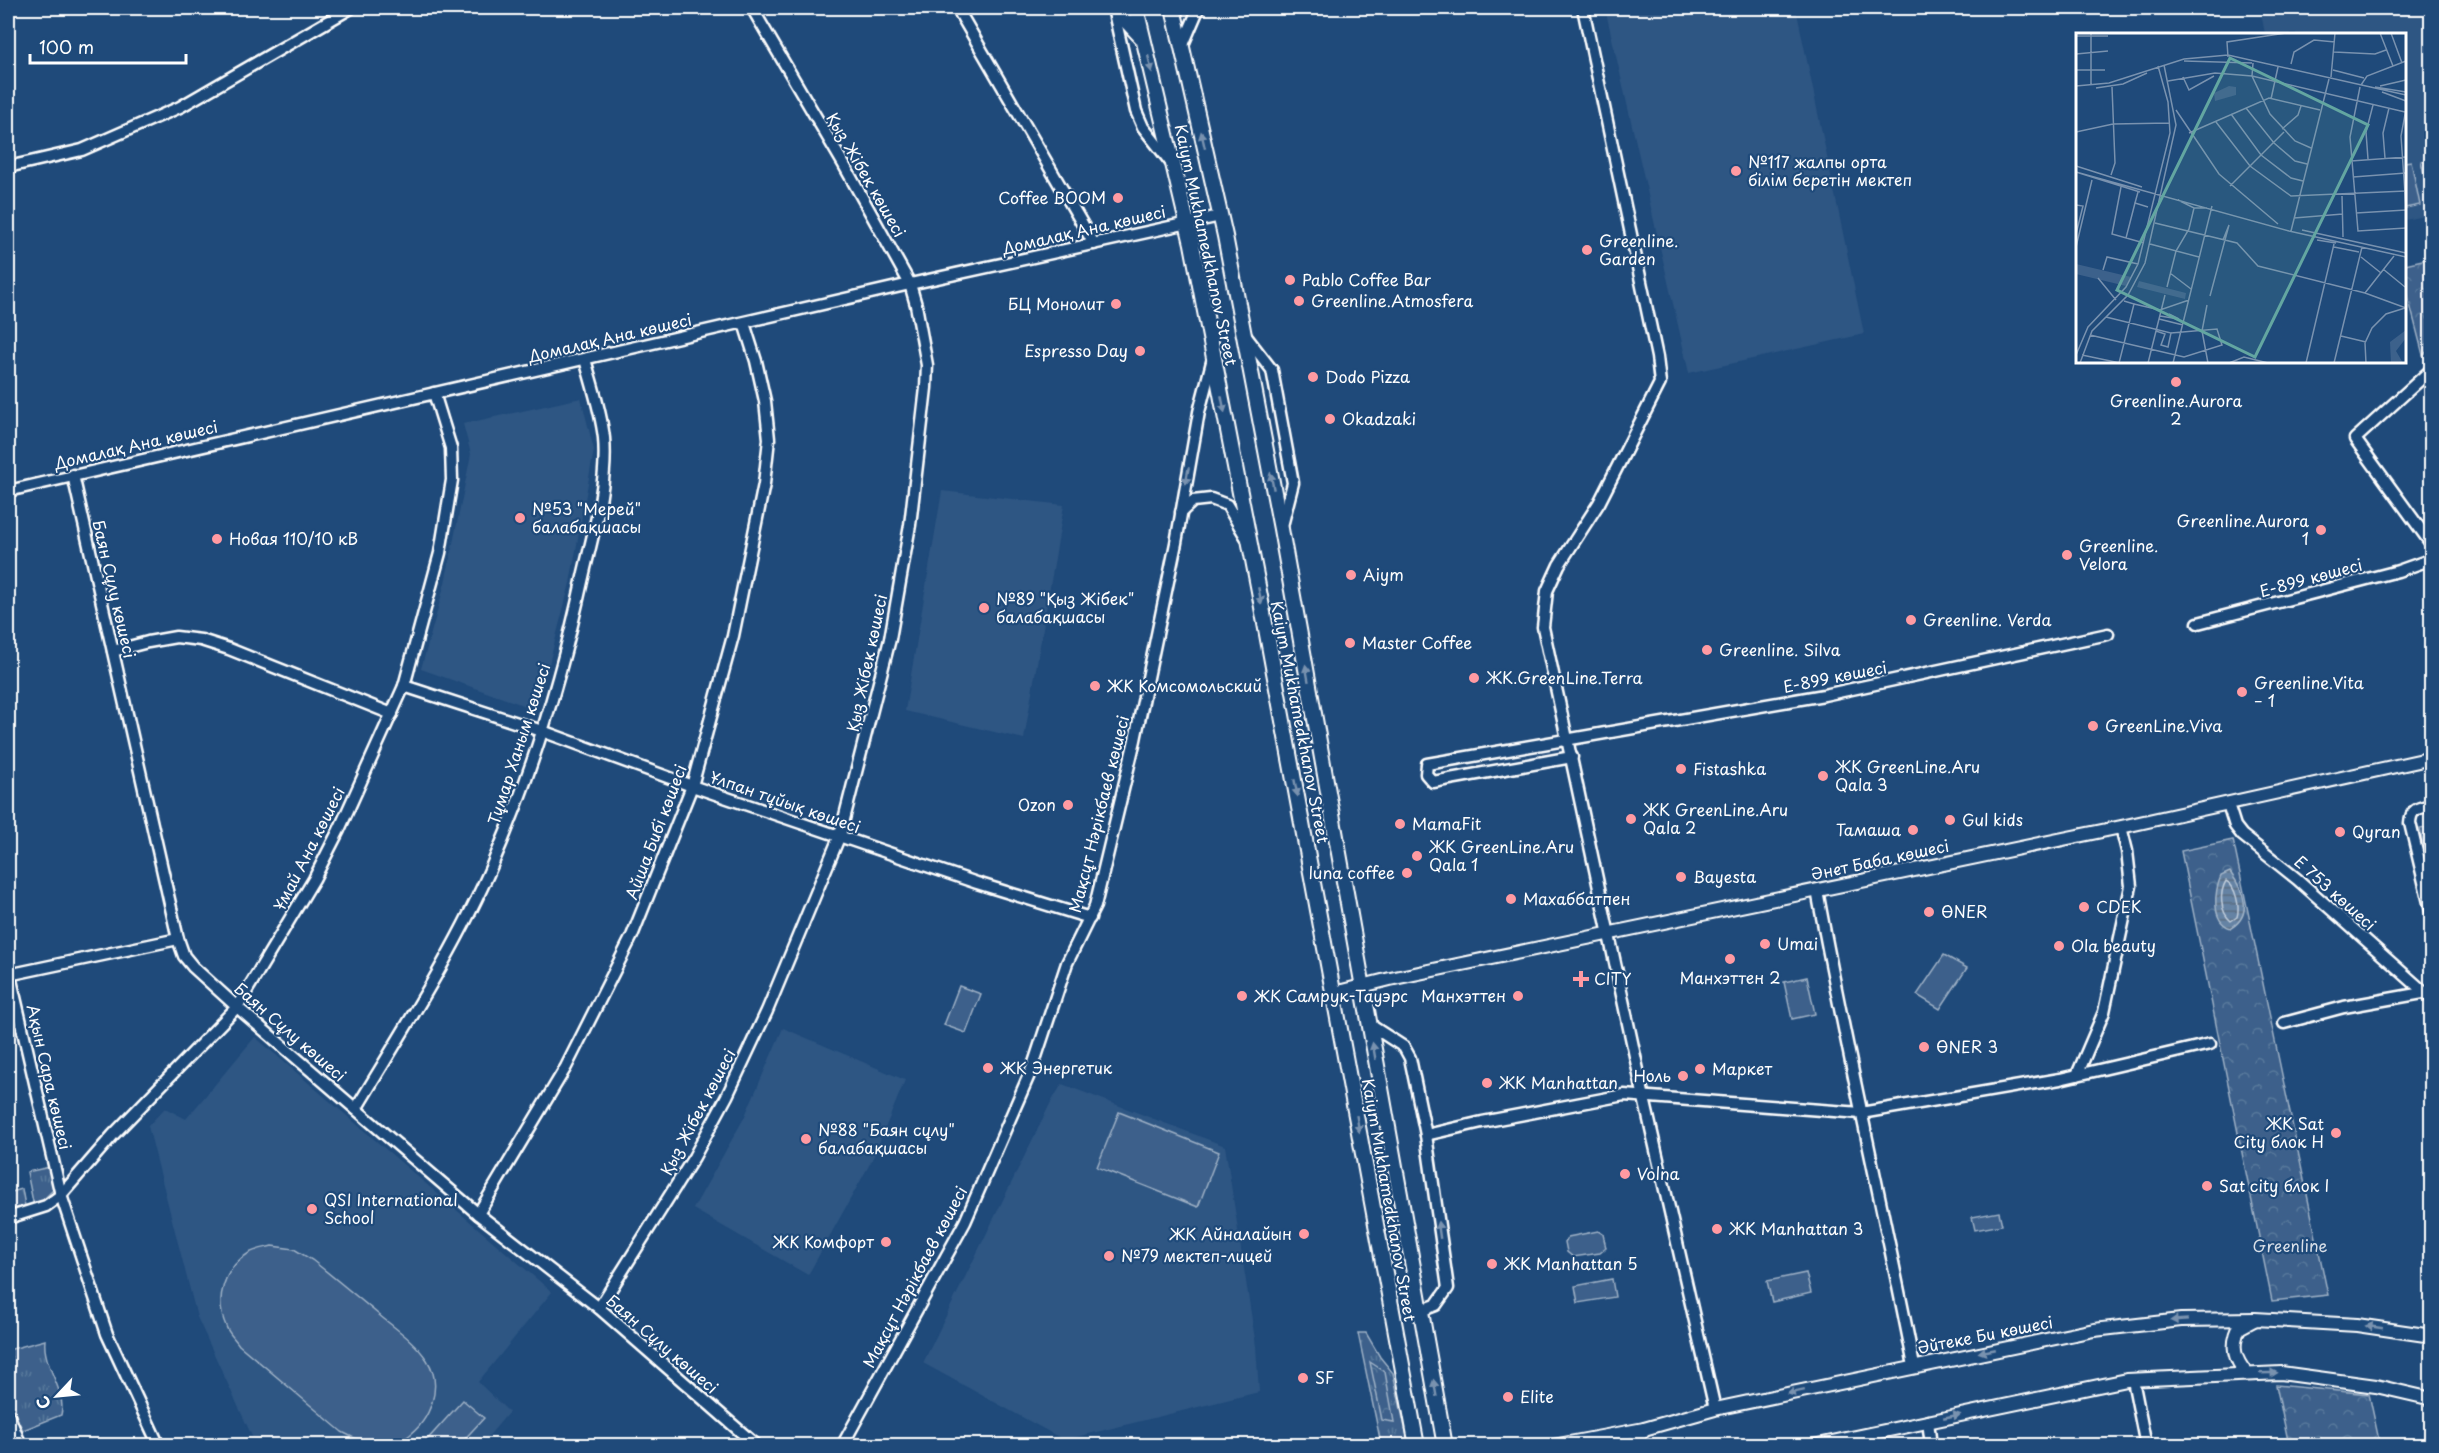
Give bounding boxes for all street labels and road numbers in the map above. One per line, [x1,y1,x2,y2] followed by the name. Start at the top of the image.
[821,108,912,241] street label: Қыз Жібек көшесі
[1170,122,1244,368] street label: Kaiym Mukhamedkhanov Street
[999,199,1168,260] street label: Домалақ Ана көшесі
[525,307,694,368] street label: Домалақ Ана көшесі
[51,414,220,475] street label: Домалақ Ана көшесі
[87,517,143,660] street label: Баян Сұлу көшесі
[2257,552,2365,602] street label: Е-899 көшесі
[840,592,892,734] street label: Қыз Жібек көшесі
[1266,599,1336,845] street label: Kaiym Mukhamedkhanov Street
[1781,654,1889,698] street label: Е-899 көшесі
[481,660,556,828] street label: Тұмар Ханым көшесі
[1062,713,1134,915] street label: Мақсұт Нәрікбаев көшесі
[618,761,692,903] street label: Айша Бибі көшесі
[707,764,864,838] street label: Ұлпан тұйық көшесі
[266,782,350,915] street label: Ұмай Ана көшесі
[1809,833,1951,885] street label: Әнет Баба көшесі
[2290,849,2382,935] street label: Е 753 көшесі
[229,976,352,1087] street label: Баян Сұлу көшесі
[22,1002,78,1152] street label: Ақын Сара көшесі
[654,1044,741,1179] street label: Қыз Жібек көшесі
[1357,1076,1423,1324] street label: Kaiym Mukhamedkhanov Street
[856,1181,972,1372] street label: Мақсұт Нәрікбаев көшесі
[601,1288,724,1399] street label: Баян Сұлу көшесі
[1915,1309,2055,1359] street label: Әйтеке Би көшесі

